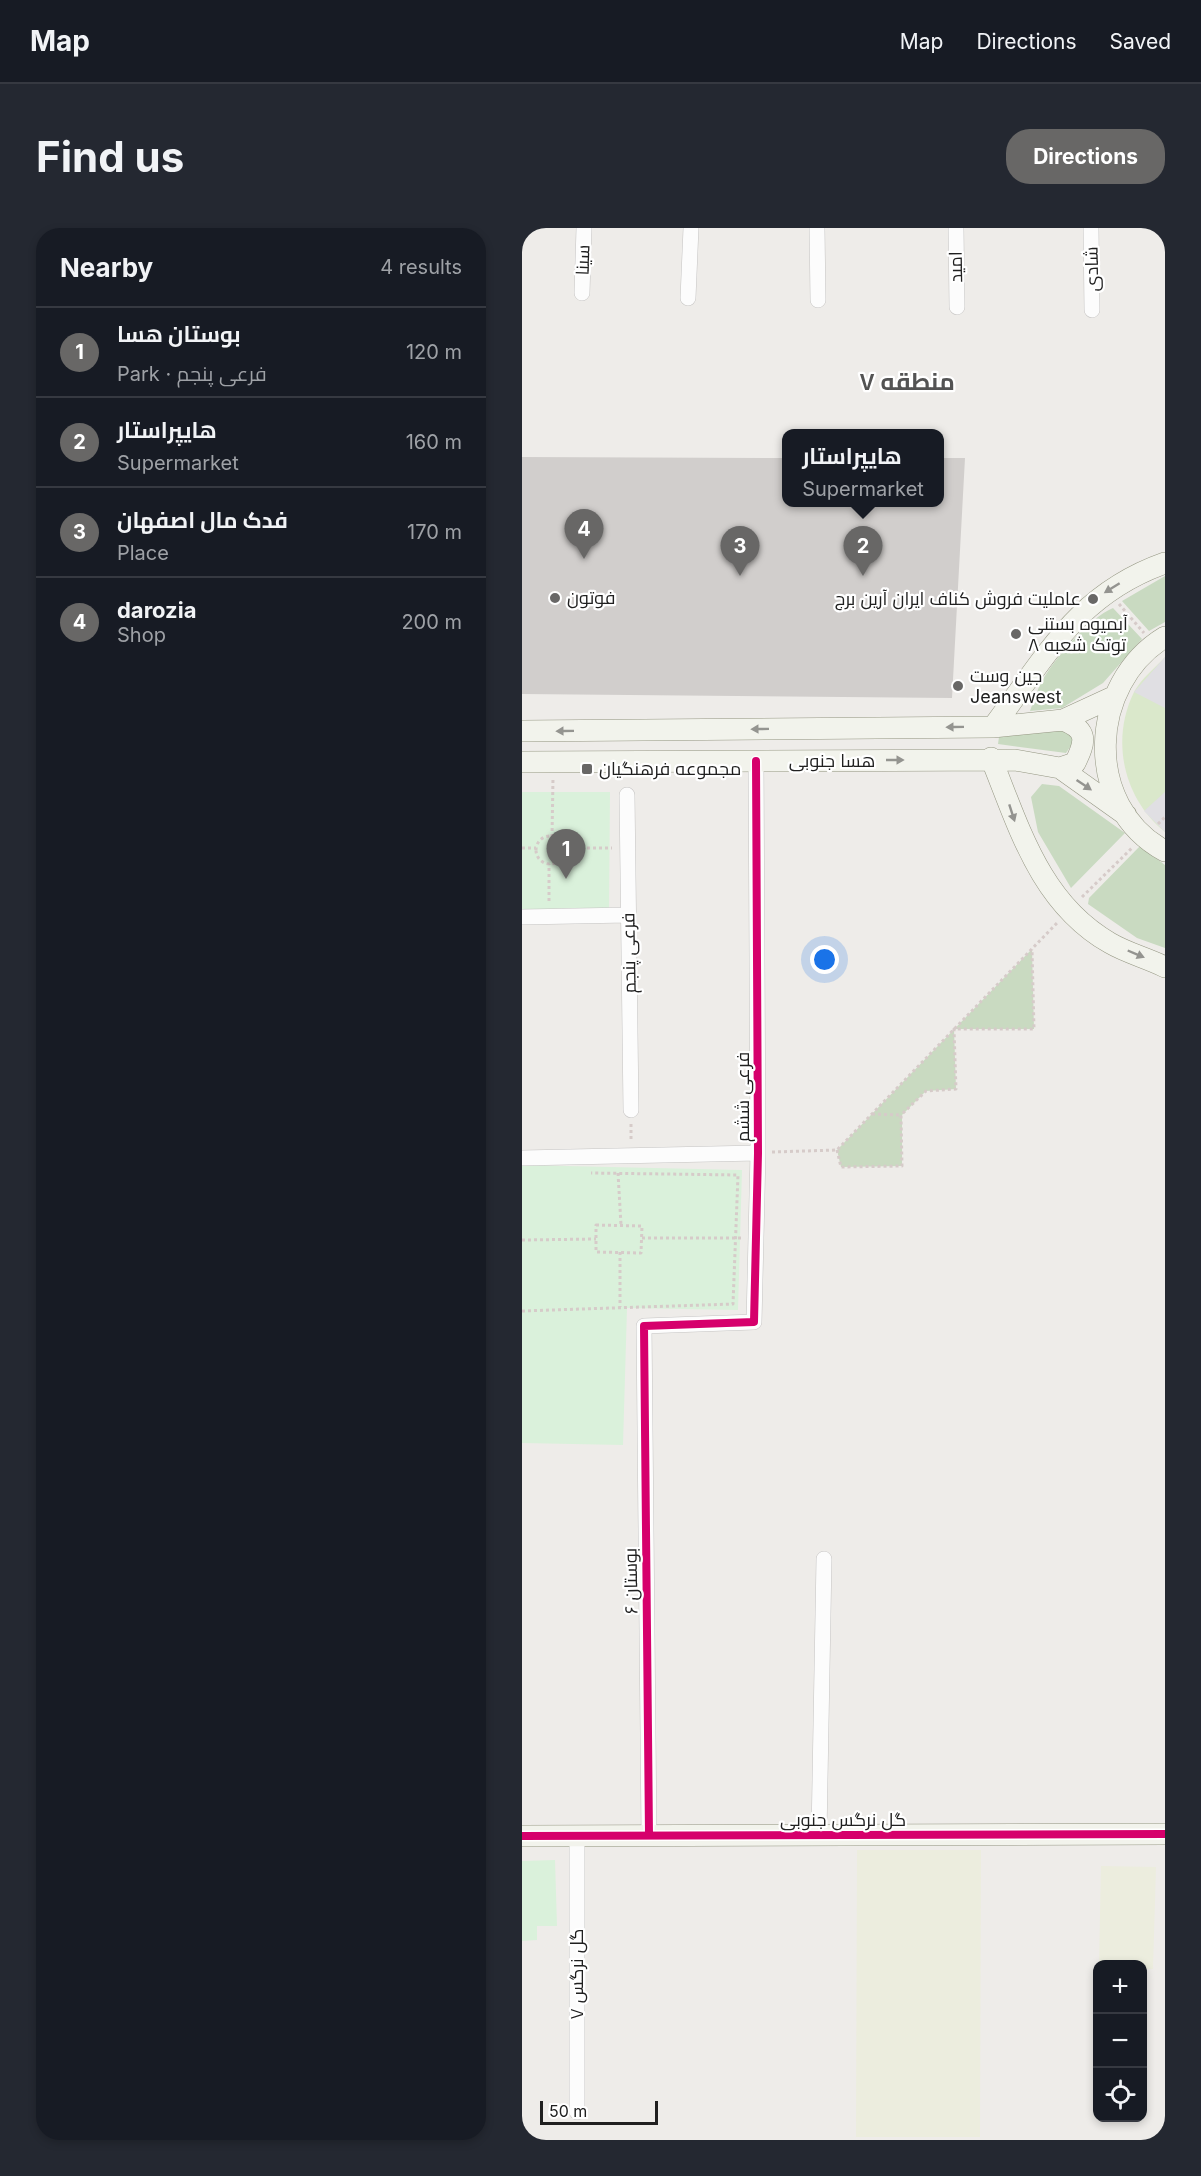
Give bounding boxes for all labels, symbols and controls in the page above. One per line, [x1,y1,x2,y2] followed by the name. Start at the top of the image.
[30,24,90,58] text: Map
[900,29,943,54] text: Map
[976,29,1077,54] text: Directions
[1110,29,1171,54] text: Saved
[1006,129,1165,184] button: Directions
[36,131,184,182] text: Find us
[571,244,594,276] street label: سینا
[1081,246,1103,292] street label: شادی
[945,251,966,283] street label: امید
[60,252,153,283] text: Nearby
[380,255,462,279] text: 4 results
[117,321,241,347] text: بوستان هسا
[75,340,84,364] text: 1
[406,340,462,364] text: 120 m
[117,362,267,386] text: Park · فرعی پنجم
[859,367,955,396] district label: منطقه ۷
[117,417,217,443] text: هایپراستار
[782,429,944,507] popup
[73,430,86,454] text: 2
[406,430,462,454] text: 160 m
[802,443,902,469] text: هایپراستار
[117,451,239,475] text: Supermarket
[802,477,924,501] text: Supermarket
[117,507,288,533] text: فدک مال اصفهان
[564,510,604,559] pin: 4
[73,520,86,544] text: 3
[407,520,462,544] text: 170 m
[720,526,760,576] pin: 3
[844,526,882,576] pin: 2
[117,541,169,565] text: Place
[1104,582,1120,593] one-way arrow
[567,587,616,609] place label: فوتون
[835,588,1081,611] place label: عاملیت فروش کناف ایران آرین برج
[548,591,562,605] marker: فوتون
[1086,592,1100,606] marker: عاملیت فروش کناف ایران آرین برج
[117,597,196,623] text: darozia
[73,610,86,634] text: 4
[401,610,462,634] text: 200 m
[1028,613,1128,656] place label: آبمیوه بستنی توتک شعبه ۸
[117,623,166,647] text: Shop
[1009,627,1023,641] marker: آبمیوه بستنی توتک شعبه ۸
[970,665,1062,707] place label: جین وست Jeanswest
[951,679,965,693] marker: جین وست Jeanswest
[945,722,964,732] one-way arrow
[750,724,769,734] one-way arrow
[555,726,574,736] one-way arrow
[789,750,875,772] street label: هسا جنوبی
[886,755,905,765] one-way arrow
[599,758,741,780] place label: مجموعه فرهنگیان
[580,762,594,776] marker: مجموعه فرهنگیان
[1076,779,1092,791] one-way arrow
[1008,804,1017,822] one-way arrow
[546,830,585,879] pin: 1
[617,912,642,994] street label: فرعی پنجم
[810,945,839,974] your location
[1128,949,1146,959] one-way arrow
[732,1052,755,1142] street label: فرعی ششم
[619,1548,643,1614] street label: بوستان ۶
[780,1809,906,1831] street label: گل نرگس جنوبی
[566,1929,588,2019] street label: گل نرگس ۷
[1093,1960,1147,2122] map controls
[1093,1960,1147,2014] button: +
[1093,2014,1147,2068] button: −
[1093,2068,1147,2122] button: locate
[540,2098,658,2126] scale bar
[549,2101,587,2121] text: 50 m

